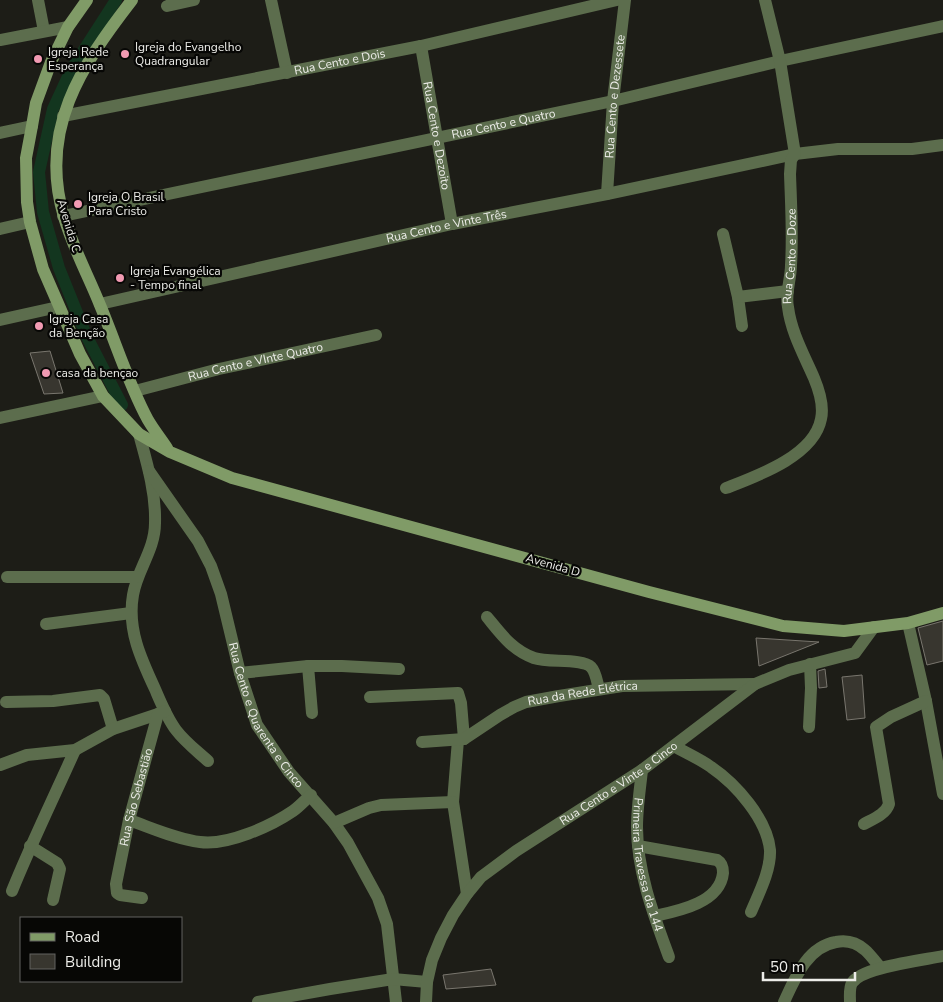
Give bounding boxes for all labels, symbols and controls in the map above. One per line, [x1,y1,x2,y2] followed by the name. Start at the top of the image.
[601,34,629,159] street label: Rua Cento e Dezessete
[135,39,242,69] place label: Igreja do Evangelho Quadrangular
[48,44,109,74] place label: Igreja Rede Esperança
[293,45,387,79] street label: Rua Cento e Dois
[119,48,131,60] marker: Igreja do Evangelho Quadrangular
[32,53,44,65] marker: Igreja Rede Esperança
[419,80,454,191] street label: Rua Cento e Dezoito
[450,105,557,143] street label: Rua Cento e Quatro
[88,189,165,219] place label: Igreja O Brasil Para Cristo
[53,197,85,255] street label: Avenida C
[72,198,84,210] marker: Igreja O Brasil Para Cristo
[385,206,508,247] street label: Rua Cento e Vinte Três
[779,208,800,304] street label: Rua Cento e Doze
[130,263,221,293] place label: Igreja Evangélica - Tempo final
[114,272,126,284] marker: Igreja Evangélica - Tempo final
[49,311,108,341] place label: Igreja Casa da Benção
[33,320,45,332] marker: Igreja Casa da Benção
[186,339,325,385] street label: Rua Cento e VInte Quatro
[56,365,139,381] place label: casa da bençao
[40,367,52,379] marker: casa da bençao
[524,550,582,580] street label: Avenida D
[225,641,307,791] street label: Rua Cento e Quarenta e Cinco
[526,678,638,710] street label: Rua da Rede Elétrica
[556,738,681,829] street label: Rua Cento e Vinte e Cinco
[116,746,156,848] street label: Rua São Sebastião
[629,797,667,934] street label: Primeira Travessa da 144
[20,917,182,982] legend
[65,927,100,947] text: Road
[763,950,856,982] scale bar
[65,952,121,972] text: Building
[770,957,805,977] text: 50 m

